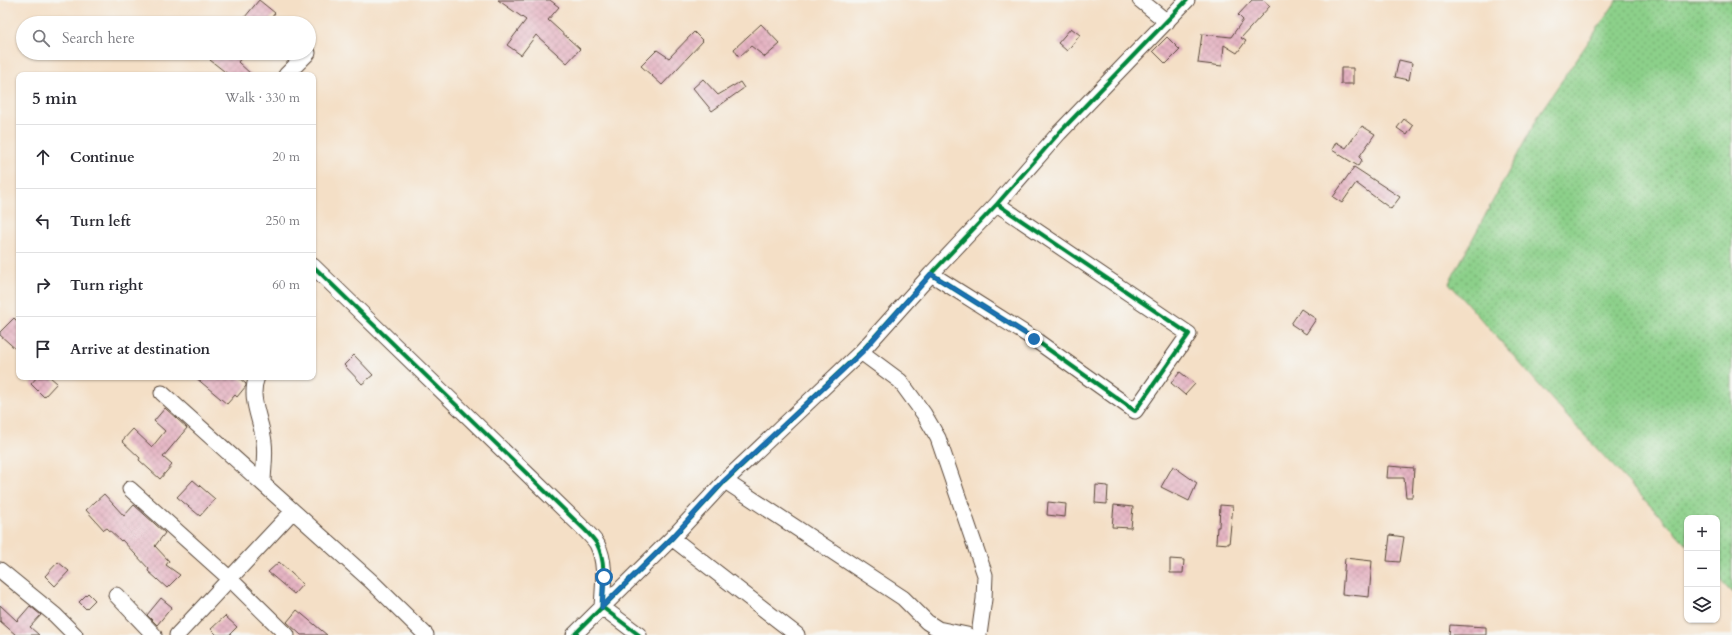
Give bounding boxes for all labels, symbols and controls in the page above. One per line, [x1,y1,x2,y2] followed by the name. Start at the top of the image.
[16,16,316,60] search box
[30,27,52,49] icon: search
[62,28,135,48] text: Search here
[32,87,77,110] text: 5 min
[225,89,300,107] text: Walk · 330 m
[32,146,54,168] icon: ahead
[70,147,135,167] text: Continue
[272,148,300,166] text: 20 m
[32,210,54,232] icon: left
[70,211,131,231] text: Turn left
[266,212,300,230] text: 250 m
[32,274,54,296] icon: right
[70,275,143,295] text: Turn right
[272,276,300,294] text: 60 m
[1025,330,1043,348] route end
[32,338,54,360] icon: arrive
[70,339,210,359] text: Arrive at destination
[1684,515,1720,623] map controls
[1684,515,1720,551] button: +
[1684,551,1720,587] button: −
[595,568,613,586] route start
[1684,587,1720,623] button: layers

